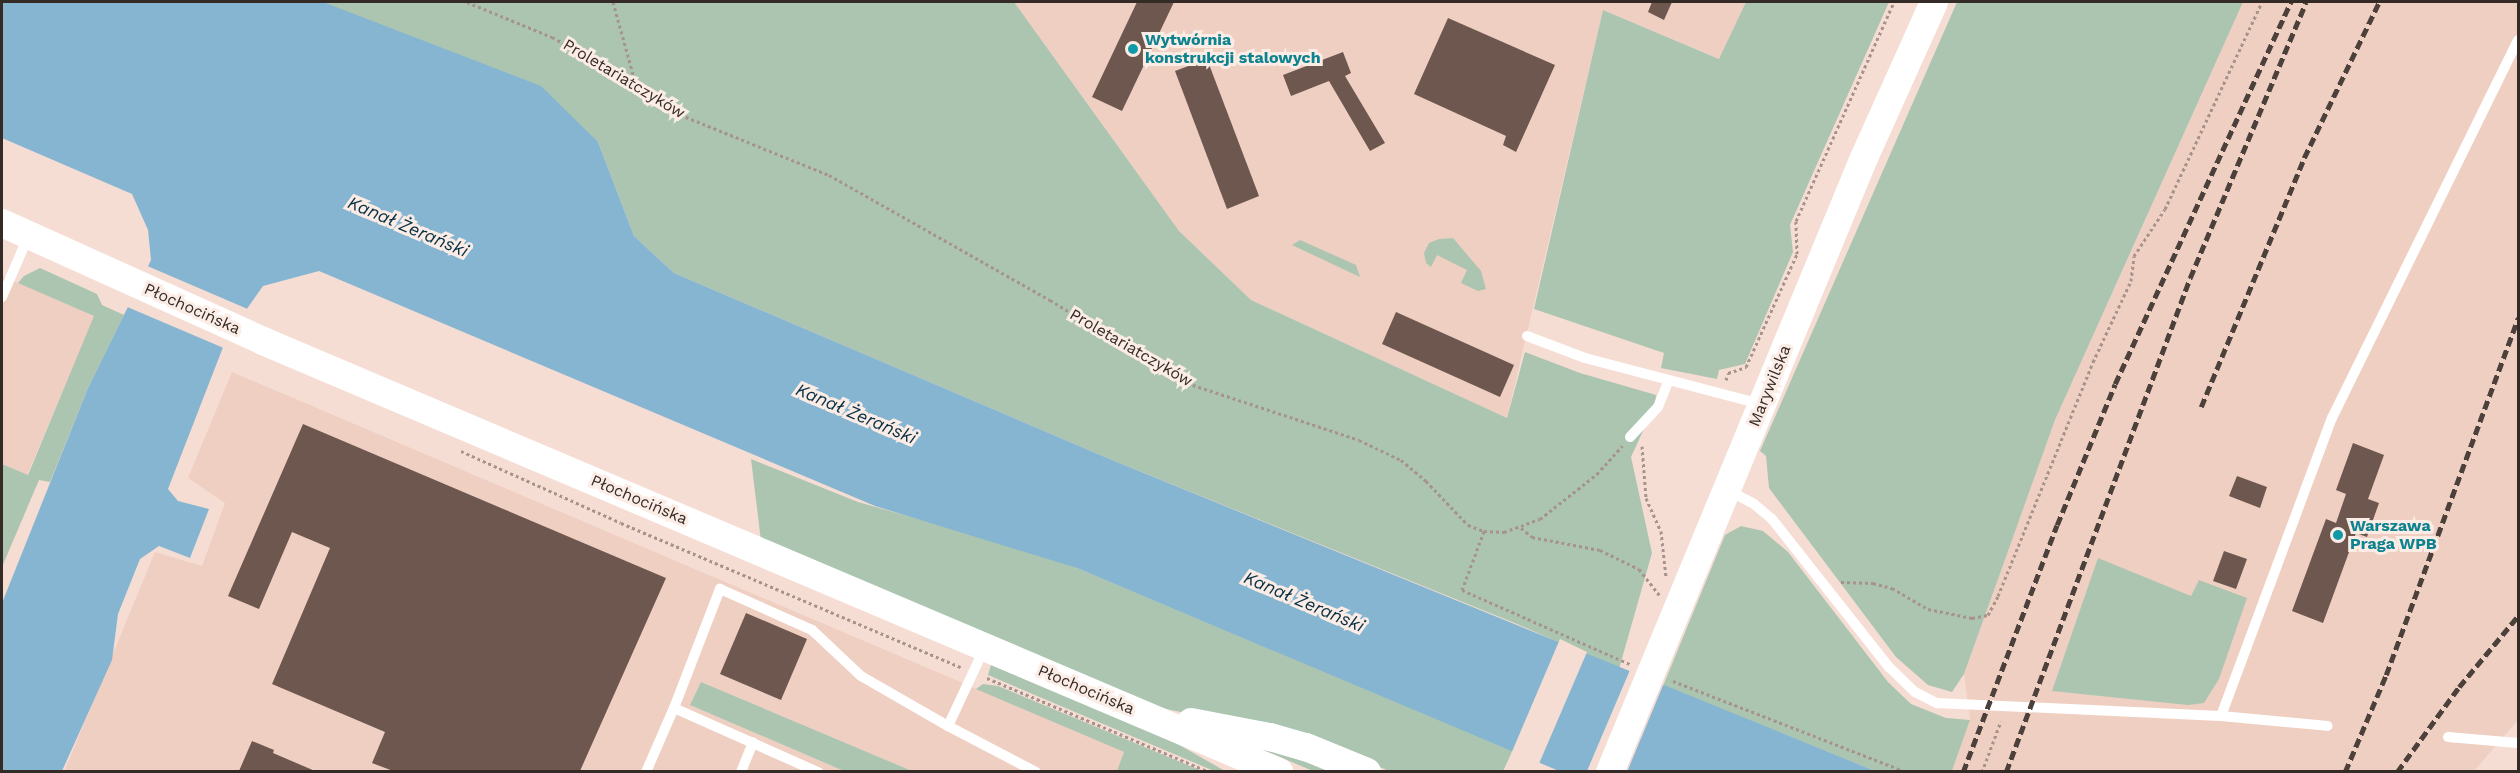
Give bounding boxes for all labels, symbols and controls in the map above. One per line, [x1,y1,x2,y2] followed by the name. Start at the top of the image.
[1145,30,1321,68] place label: Wytwórnia konstrukcji stalowych
[560,35,688,123] street label: Proletariatczyków
[1126,42,1140,56] marker: Wytwórnia konstrukcji stalowych
[345,192,471,262] water label: Kanał Żerański
[141,279,243,339] street label: Płochocińska
[1066,305,1196,391] street label: Proletariatczyków
[1745,342,1795,430] street label: Marywilska
[793,379,919,449] water label: Kanał Żerański
[588,471,690,529] street label: Płochocińska
[2350,516,2437,554] place label: Warszawa Praga WPB
[2331,528,2345,542] marker: Warszawa Praga WPB
[1241,567,1367,637] water label: Kanał Żerański
[1035,661,1137,719] street label: Płochocińska

